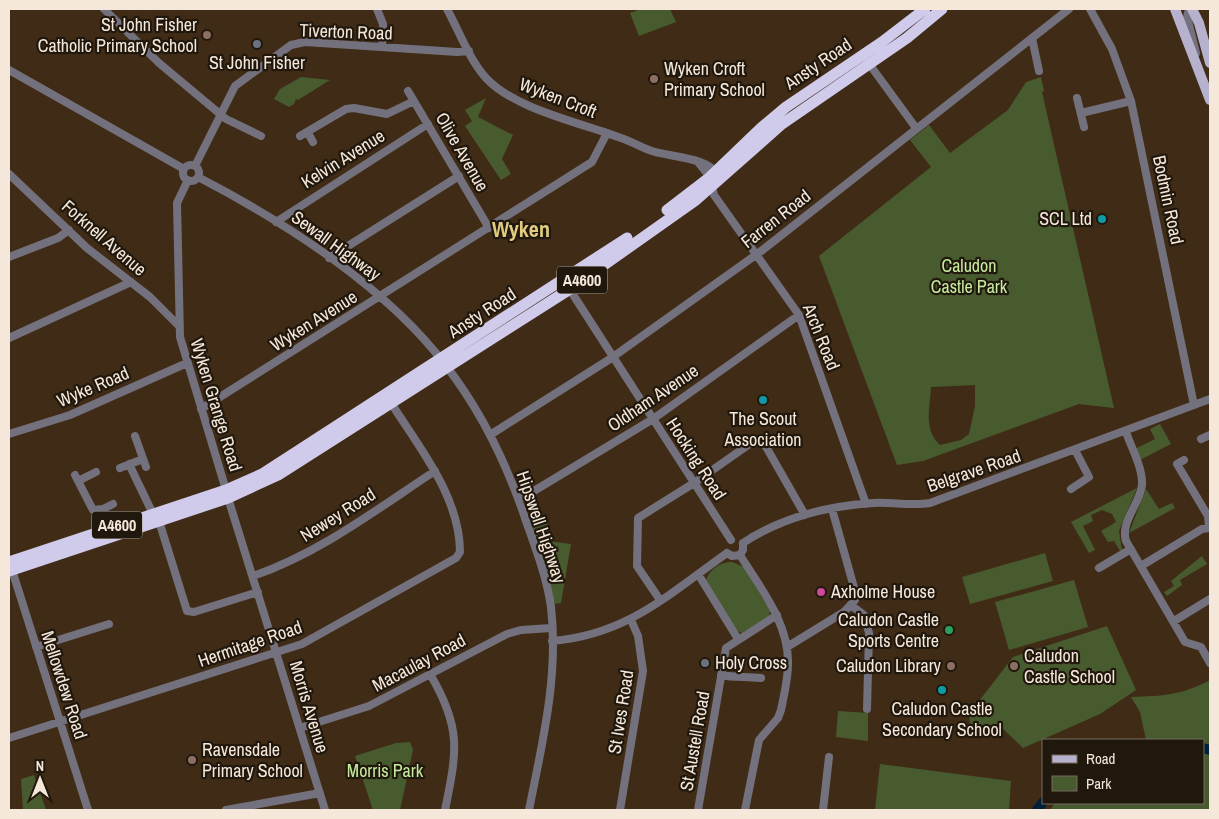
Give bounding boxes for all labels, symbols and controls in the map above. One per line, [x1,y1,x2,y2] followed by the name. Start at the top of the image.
[38,12,197,58] place label: St John Fisher Catholic Primary School
[299,17,393,46] street label: Tiverton Road
[201,29,213,41] marker: St John Fisher Catholic Primary School
[778,32,856,96] street label: Ansty Road
[251,38,263,50] marker: St John Fisher
[209,50,305,75] place label: St John Fisher
[664,56,765,102] place label: Wyken Croft Primary School
[516,71,601,124] street label: Wyken Croft
[648,73,660,85] marker: Wyken Croft Primary School
[430,108,495,196] street label: Olive Avenue
[296,123,389,194] street label: Kelvin Avenue
[1147,153,1190,247] street label: Bodmin Road
[736,183,816,254] street label: Farren Road
[57,194,152,281] street label: Forknell Avenue
[286,205,387,287] street label: Sewall Highway
[1039,206,1092,231] place label: SCL Ltd
[1096,213,1108,225] marker: SCL Ltd
[492,214,550,244] district label: Wyken
[931,253,1008,299] park label: Caludon Castle Park
[557,266,607,294] road number: A4600
[442,281,521,344] street label: Ansty Road
[266,284,362,357] street label: Wyken Avenue
[796,299,846,374] street label: Arch Road
[184,335,249,474] street label: Wyken Grange Road
[602,358,703,437] street label: Oldham Avenue
[53,360,133,413] street label: Wyke Road
[757,394,769,406] marker: The Scout Association
[723,406,802,452] place label: The Scout Association
[660,413,732,505] street label: Hocking Road
[924,443,1024,498] street label: Belgrave Road
[511,467,573,587] street label: Hipswell Highway
[295,482,380,548] street label: Newey Road
[92,512,142,538] road number: A4600
[830,579,935,604] place label: Axholme House
[815,586,827,598] marker: Axholme House
[838,607,939,653] place label: Caludon Castle Sports Centre
[195,614,305,673] street label: Hermitage Road
[943,624,955,636] marker: Caludon Castle Sports Centre
[368,627,470,698] street label: Macaulay Road
[35,628,94,742] street label: Mellowdew Road
[1024,643,1115,689] place label: Caludon Castle School
[715,650,787,675] place label: Holy Cross
[836,653,942,678] place label: Caludon Library
[699,657,711,669] marker: Holy Cross
[284,658,335,756] street label: Morris Avenue
[945,660,957,672] marker: Caludon Library
[1008,660,1020,672] marker: Caludon Castle School
[602,668,639,756] street label: St Ives Road
[936,684,948,696] marker: Caludon Castle Secondary School
[673,689,716,793] street label: St Austell Road
[882,696,1002,742] place label: Caludon Castle Secondary School
[202,737,303,783] place label: Ravensdale Primary School
[1042,739,1204,804] legend
[1086,748,1115,769] text: Road
[15,754,65,804] north arrow
[186,754,198,766] marker: Ravensdale Primary School
[36,757,44,775] text: N
[347,758,424,783] park label: Morris Park
[1086,773,1112,794] text: Park

